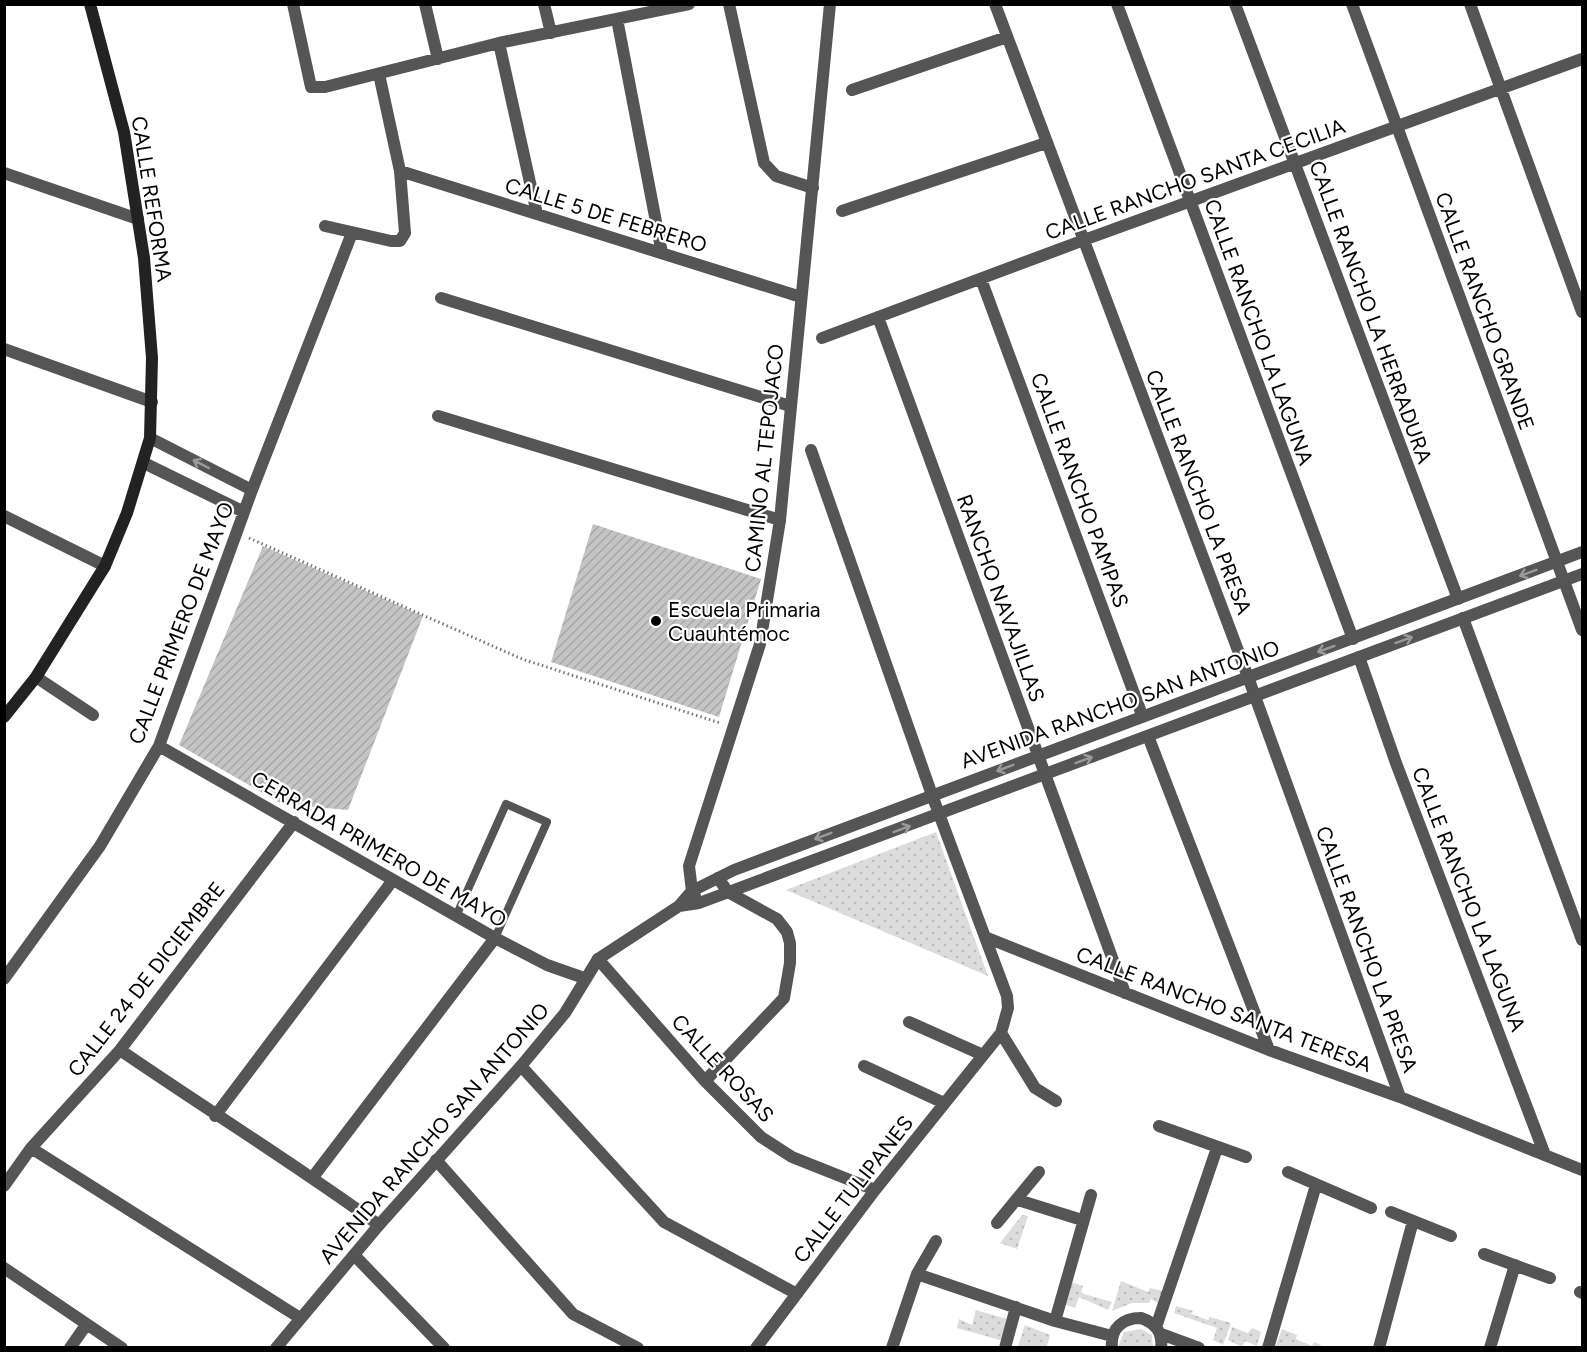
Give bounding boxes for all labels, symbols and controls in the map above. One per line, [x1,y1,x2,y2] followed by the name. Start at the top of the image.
[1042,113,1348,245] street label: CALLE RANCHO SANTA CECILIA
[127,114,177,284] street label: CALLE REFORMA
[1304,157,1438,467] street label: CALLE RANCHO LA HERRADURA
[502,172,710,258] street label: CALLE 5 DE FEBRERO
[1430,189,1540,433] street label: CALLE RANCHO GRANDE
[1199,196,1319,468] street label: CALLE RANCHO LA LAGUNA
[740,343,788,573] street label: CAMINO AL TEPOJACO
[1141,366,1257,618] street label: CALLE RANCHO LA PRESA
[1026,369,1134,611] street label: CALLE RANCHO PAMPAS
[192,458,210,469] one-way arrow
[952,491,1050,705] street label: RANCHO NAVAJILLAS
[123,498,239,748] street label: CALLE PRIMERO DE MAYO
[1519,568,1538,579] one-way arrow
[668,597,821,646] place label: Escuela Primaria Cuauhtémoc
[649,614,663,628] marker: Escuela Primaria Cuauhtémoc
[1394,634,1413,645] one-way arrow
[957,635,1283,773] street label: AVENIDA RANCHO SAN ANTONIO
[1317,645,1336,656] one-way arrow
[1074,753,1093,764] one-way arrow
[996,763,1015,774] one-way arrow
[1407,763,1531,1035] street label: CALLE RANCHO LA LAGUNA
[247,766,511,932] street label: CERRADA PRIMERO DE MAYO
[892,823,911,834] one-way arrow
[1311,823,1423,1075] street label: CALLE RANCHO LA PRESA
[814,832,832,843] one-way arrow
[62,877,230,1081] street label: CALLE 24 DE DICIEMBRE
[1073,941,1375,1077] street label: CALLE RANCHO SANTA TERESA
[314,998,554,1268] street label: AVENIDA RANCHO SAN ANTONIO
[667,1009,779,1127] street label: CALLE ROSAS
[788,1110,918,1268] street label: CALLE TULIPANES

